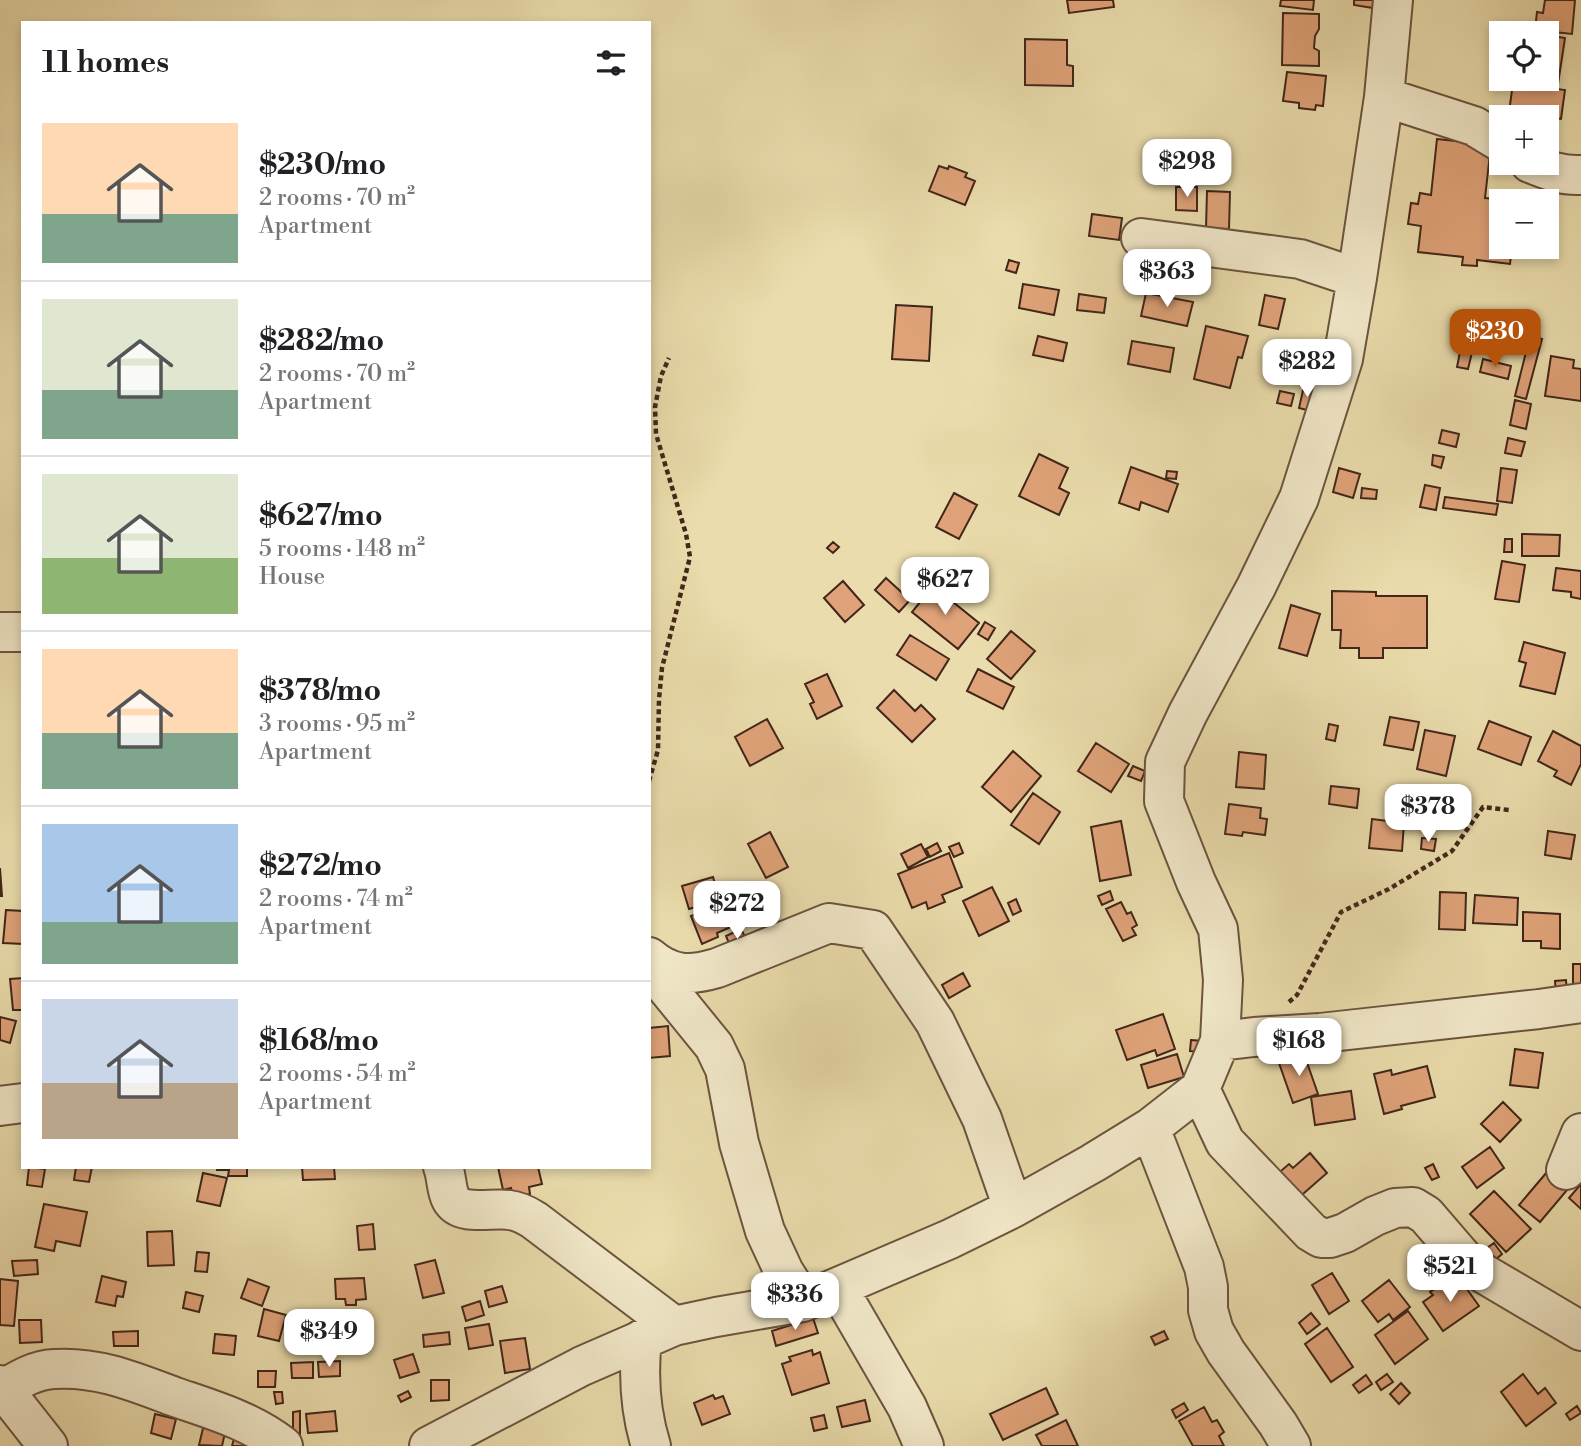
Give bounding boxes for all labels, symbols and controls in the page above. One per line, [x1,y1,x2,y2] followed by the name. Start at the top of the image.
[1489,21,1559,259] map controls
[1489,21,1559,91] button: locate
[42,44,169,82] text: 11 homes
[592,44,630,82] icon: filters
[1489,105,1559,175] button: +
[1146,140,1228,199] pin: $298
[259,146,386,184] text: $230/mo
[1158,148,1216,176] text: $298
[98,151,182,235] icon: home
[259,184,415,212] text: 2 rooms · 70 m²
[1489,189,1559,259] button: −
[259,212,372,240] text: Apartment
[1126,250,1208,309] pin: $363
[1139,258,1195,286] text: $363
[1454,310,1536,369] pin: $230
[1466,318,1524,346] text: $230
[259,322,384,360] text: $282/mo
[98,327,182,411] icon: home
[1266,340,1348,399] pin: $282
[1278,348,1336,376] text: $282
[259,360,415,388] text: 2 rooms · 70 m²
[259,388,372,416] text: Apartment
[259,497,383,535] text: $627/mo
[98,502,182,586] icon: home
[259,535,425,563] text: 5 rooms · 148 m²
[904,558,986,617] pin: $627
[259,563,325,591] text: House
[917,566,973,594] text: $627
[259,672,381,710] text: $378/mo
[98,677,182,761] icon: home
[259,710,415,738] text: 3 rooms · 95 m²
[259,738,372,766] text: Apartment
[1387,784,1469,844] pin: $378
[1401,793,1455,821] text: $378
[259,847,382,885] text: $272/mo
[98,852,182,936] icon: home
[696,881,778,941] pin: $272
[259,885,413,913] text: 2 rooms · 74 m²
[709,890,765,918] text: $272
[259,913,372,941] text: Apartment
[1258,1018,1340,1078] pin: $168
[259,1022,379,1060] text: $168/mo
[98,1027,182,1111] icon: home
[1272,1027,1326,1055] text: $168
[259,1060,416,1088] text: 2 rooms · 54 m²
[259,1088,372,1116] text: Apartment
[1409,1244,1491,1304] pin: $521
[1423,1253,1477,1281] text: $521
[754,1272,836,1332] pin: $336
[767,1281,823,1309] text: $336
[288,1310,370,1369] pin: $349
[300,1318,358,1346] text: $349

